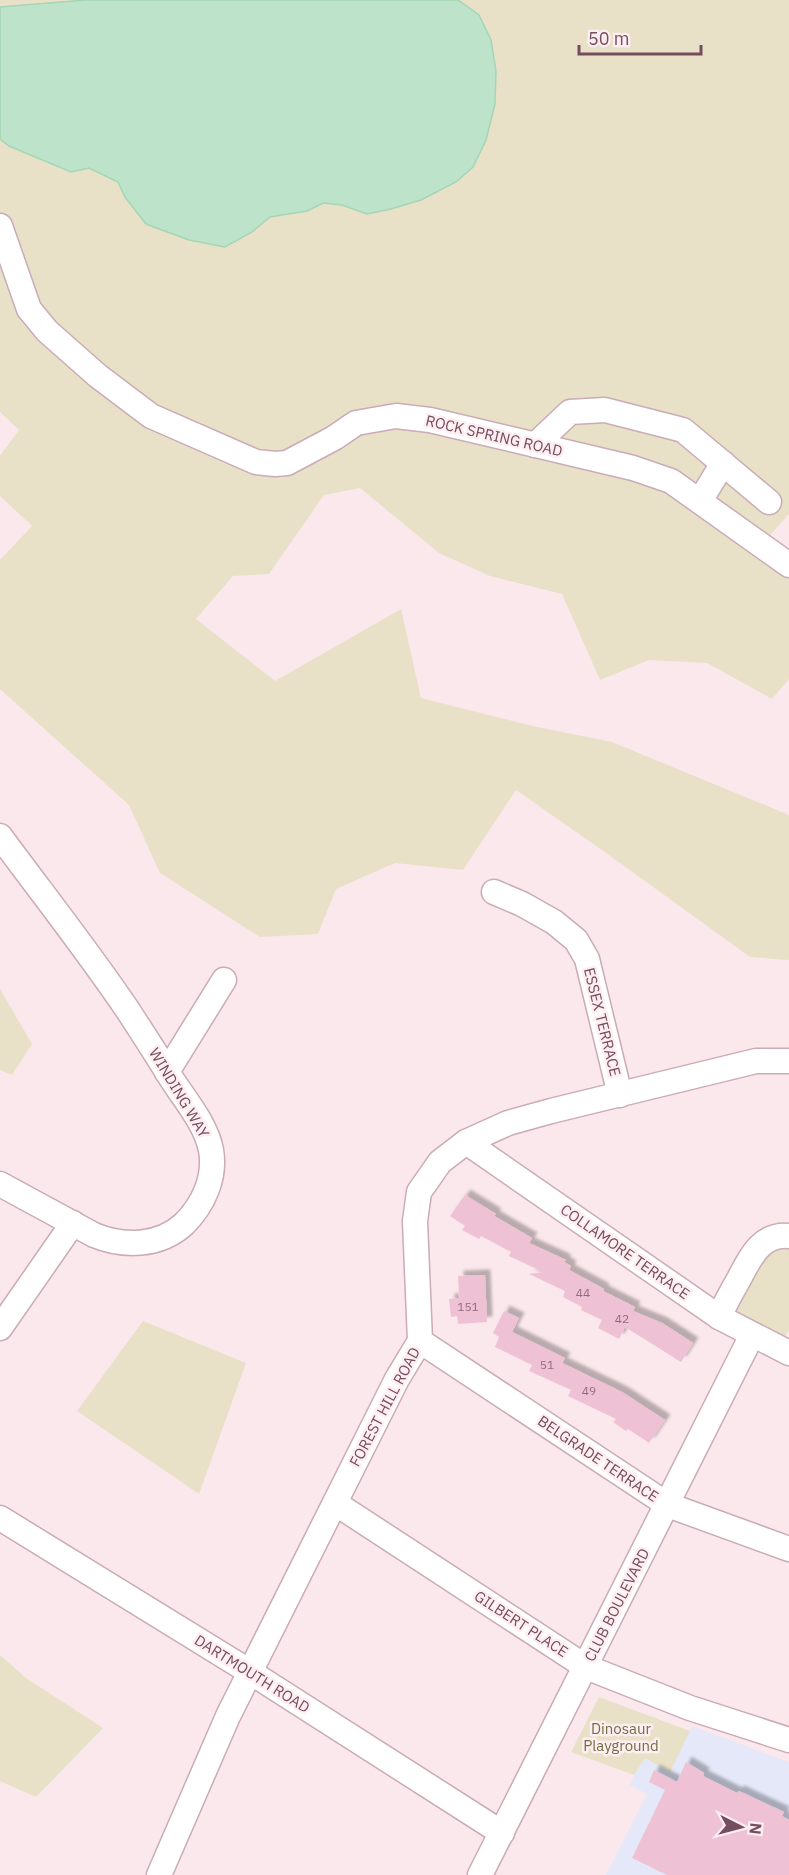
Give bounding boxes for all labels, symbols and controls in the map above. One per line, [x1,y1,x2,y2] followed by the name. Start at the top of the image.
[579,18,700,56] scale bar
[588,27,630,50] text: 50 m
[424,411,564,461] street label: ROCK SPRING ROAD
[580,965,625,1078] street label: ESSEX TERRACE
[145,1044,214,1141] street label: WINDING WAY
[557,1200,694,1303] street label: COLLAMORE TERRACE
[576,1285,590,1300] house number: 44
[457,1299,479,1314] house number: 151
[615,1311,629,1326] house number: 42
[345,1344,424,1470] street label: FOREST HILL ROAD
[540,1357,554,1372] house number: 51
[582,1383,596,1398] house number: 49
[534,1411,662,1506] street label: BELGRADE TERRACE
[580,1545,653,1665] street label: CLUB BOULEVARD
[471,1586,572,1661] street label: GILBERT PLACE
[191,1630,314,1717] street label: DARTMOUTH ROAD
[583,1719,659,1755] park label: Dinosaur Playground
[711,1797,771,1857] north arrow
[745,1822,766,1835] text: N

